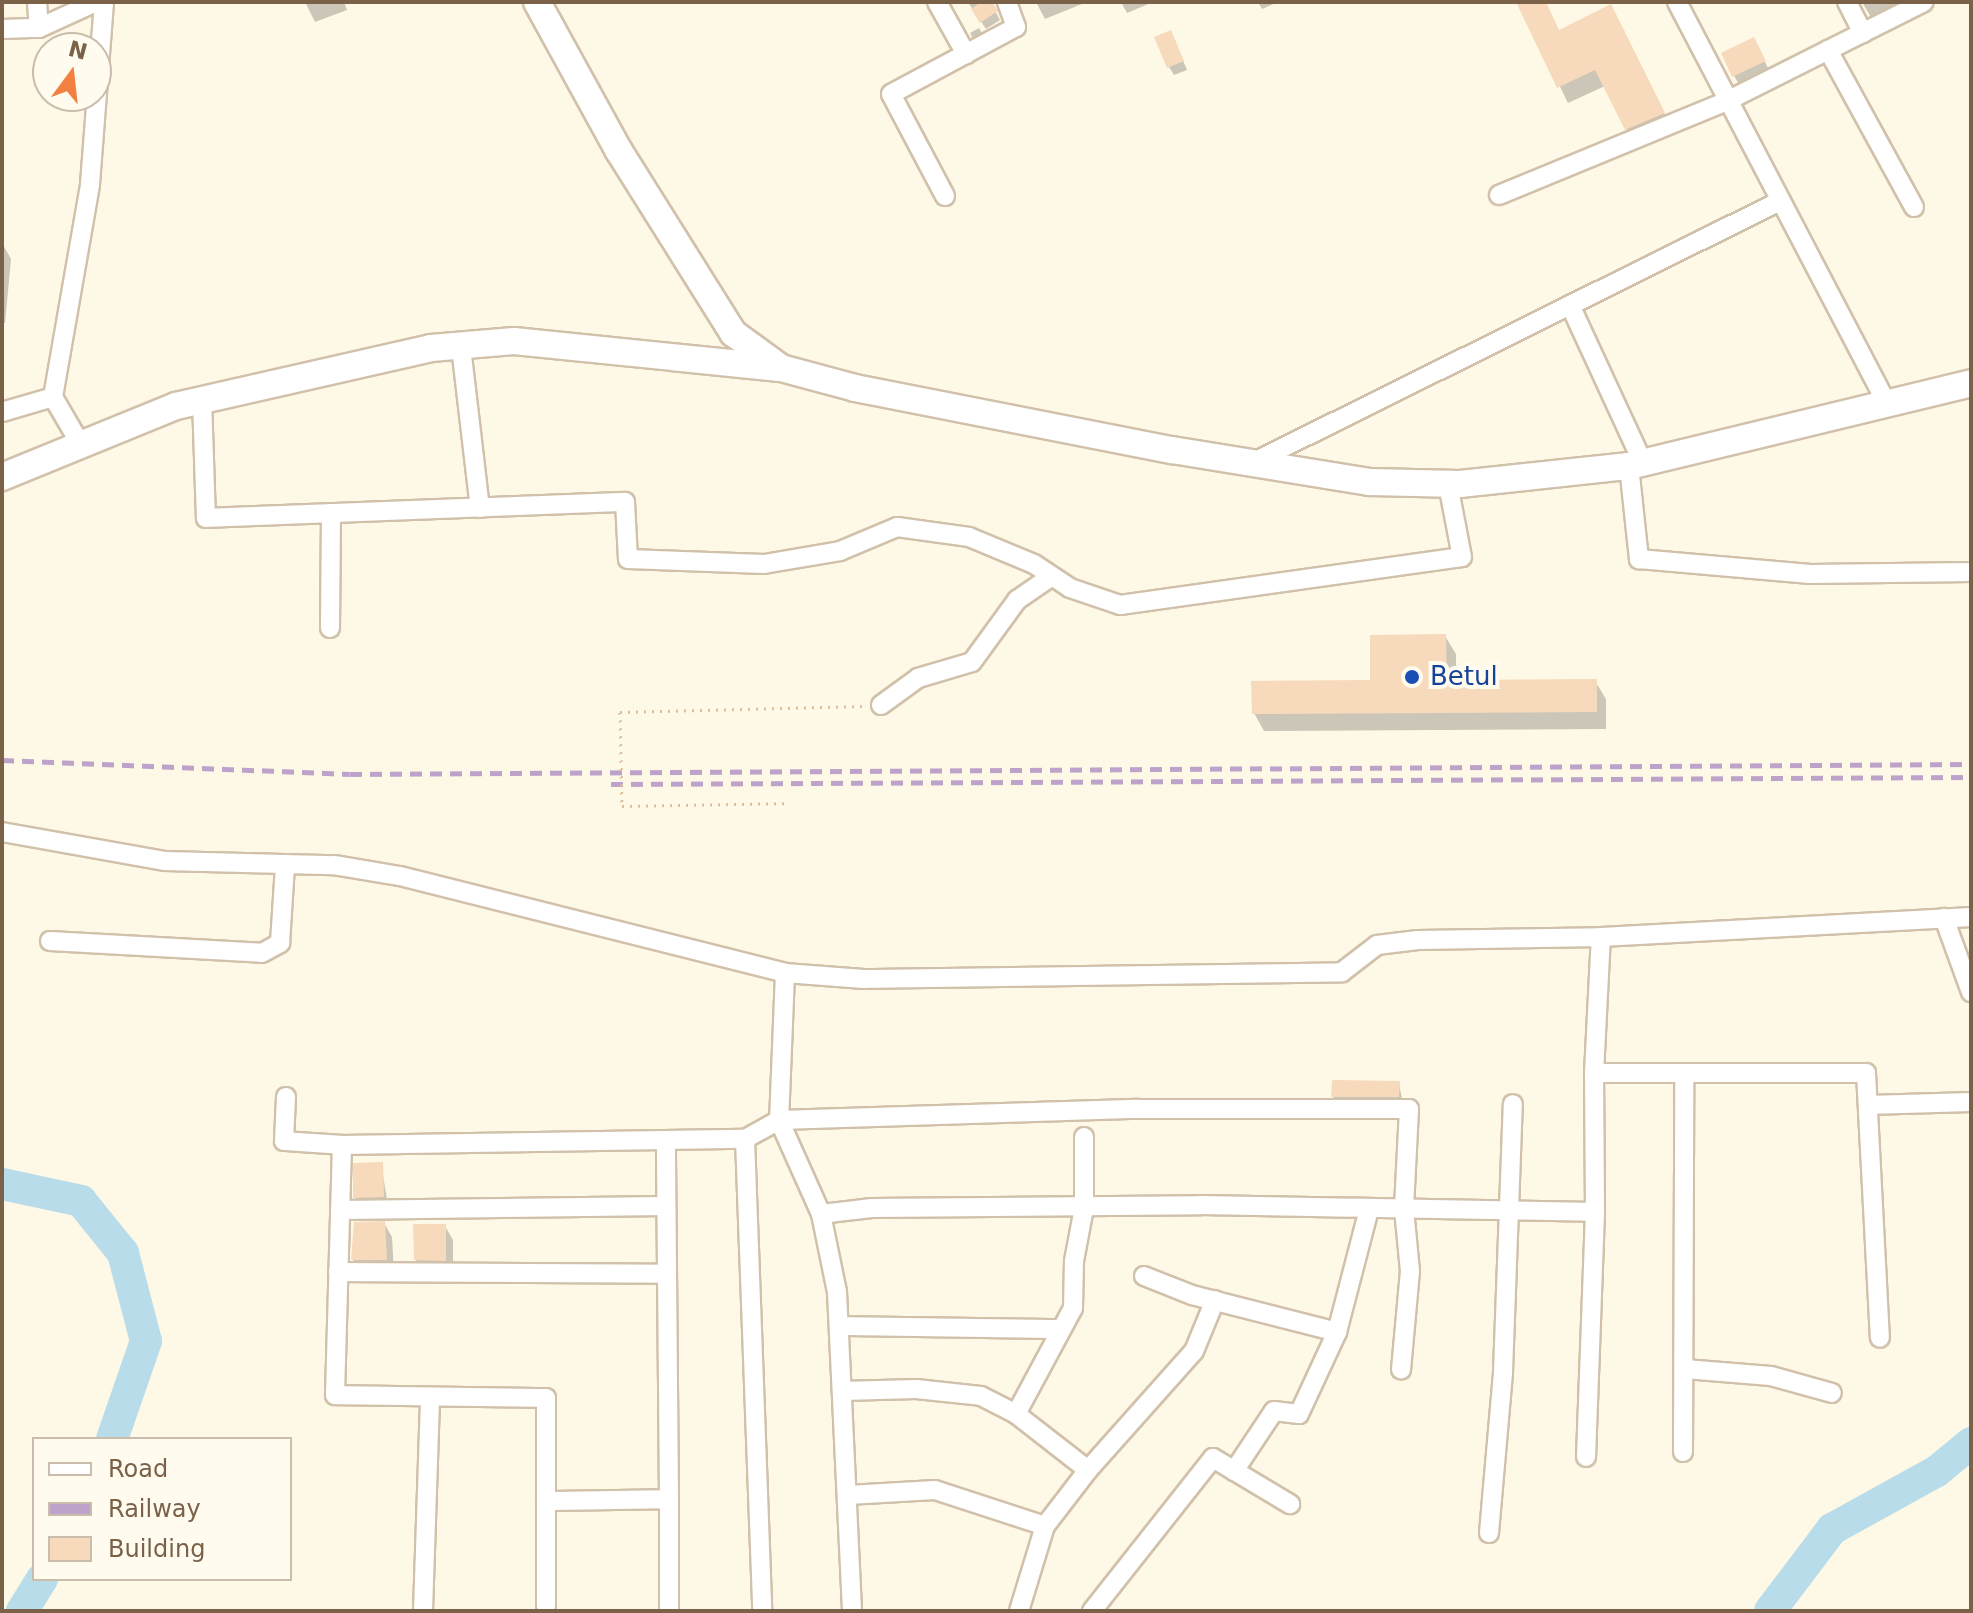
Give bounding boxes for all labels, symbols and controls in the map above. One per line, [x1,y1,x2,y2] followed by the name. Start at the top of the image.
[32,32,112,112] north arrow
[66,36,90,65] text: N
[1430,661,1498,693] place label: Betul
[1401,666,1423,688] marker: Betul
[32,1437,292,1581] legend
[108,1455,168,1483] text: Road
[108,1495,201,1523] text: Railway
[108,1535,205,1563] text: Building

